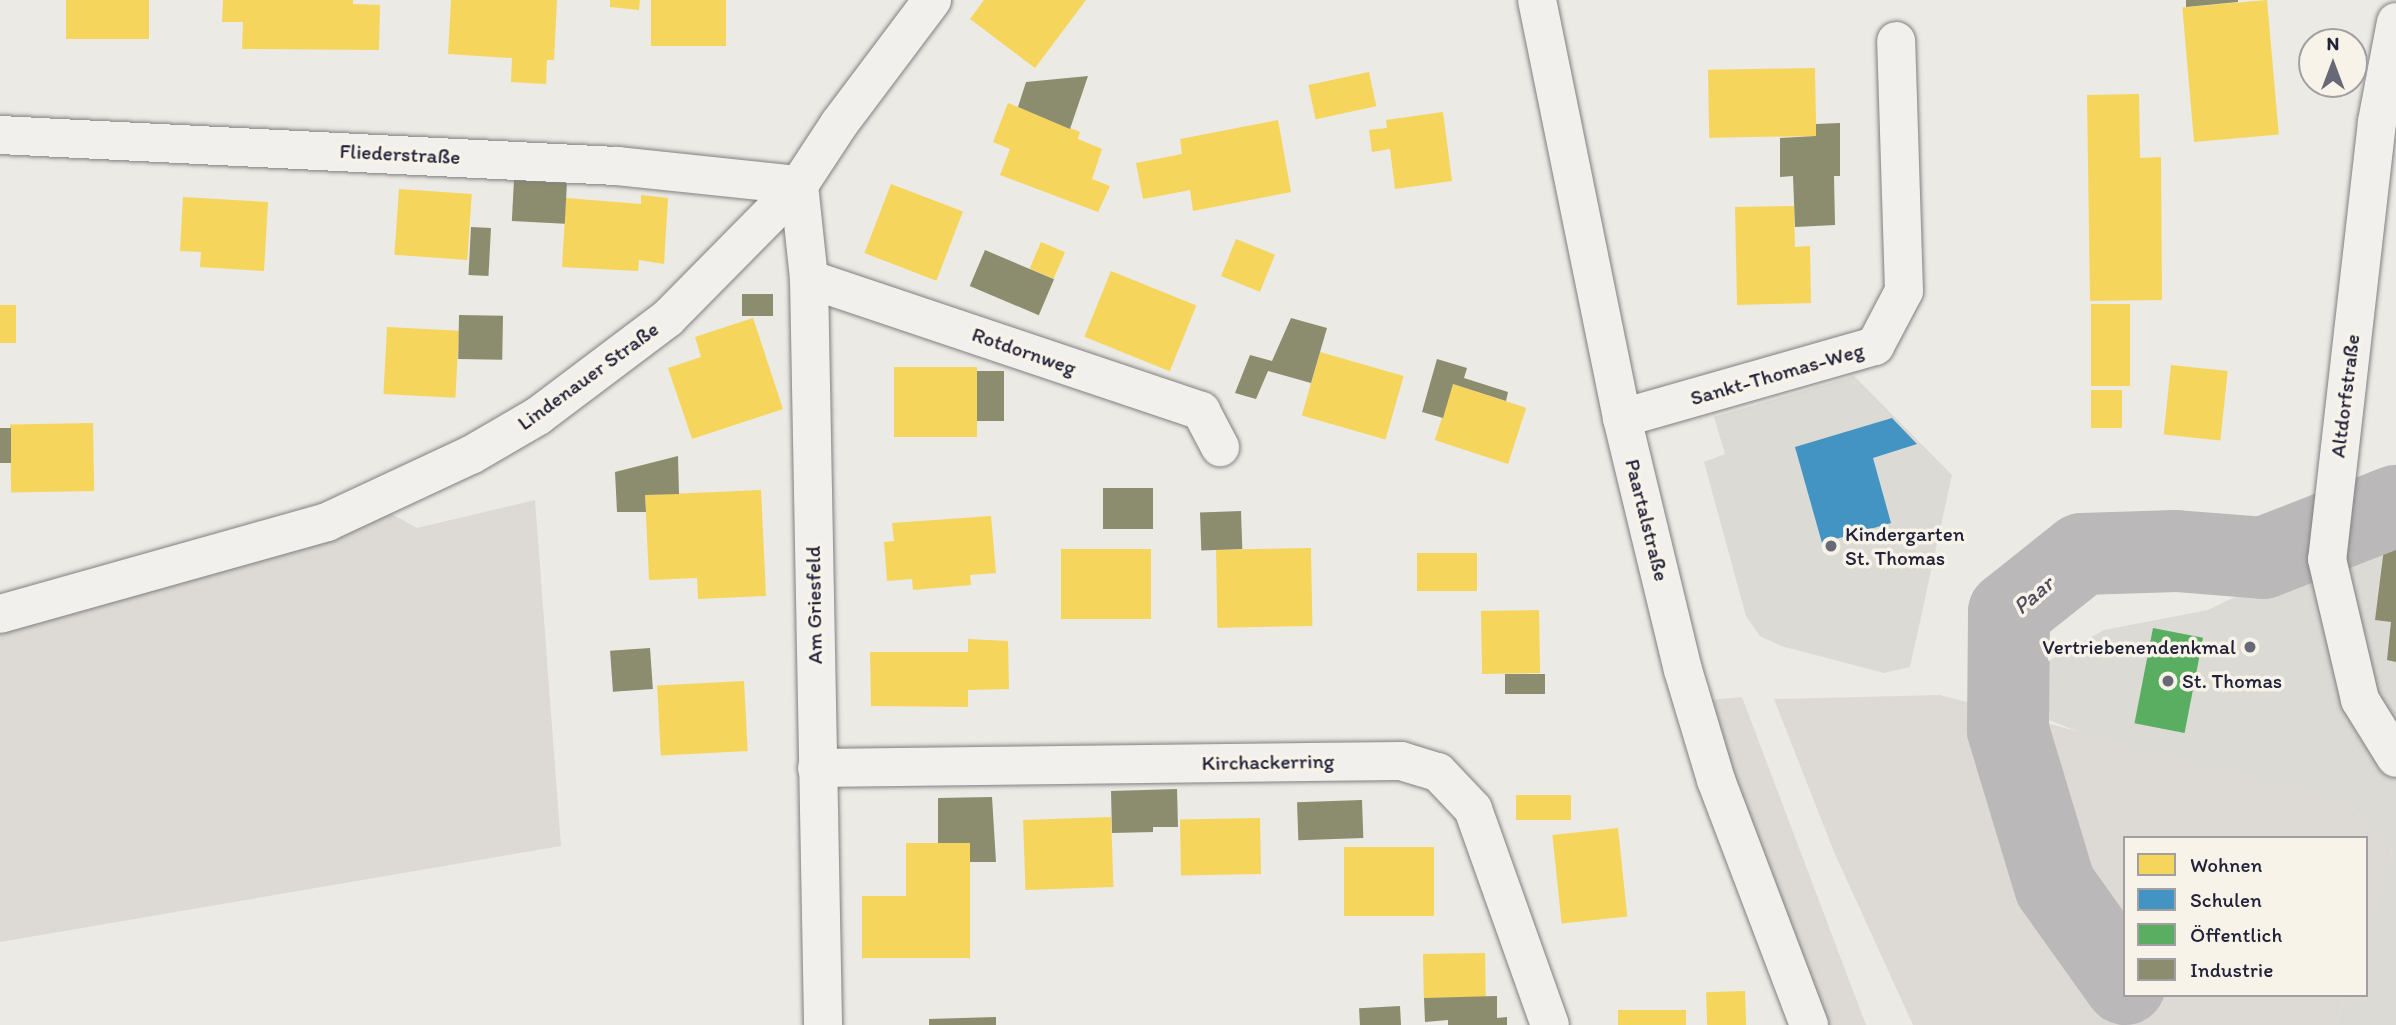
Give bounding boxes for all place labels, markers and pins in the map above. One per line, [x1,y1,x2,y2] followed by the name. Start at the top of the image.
[1845,521,1965,571] place label: Kindergarten St. Thomas
[1823,538,1839,554] marker: Kindergarten St. Thomas
[2042,634,2236,660] place label: Vertriebenendenkmal
[2242,639,2258,655] marker: Vertriebenendenkmal
[2182,668,2282,694] place label: St. Thomas
[2160,673,2176,689] marker: St. Thomas

